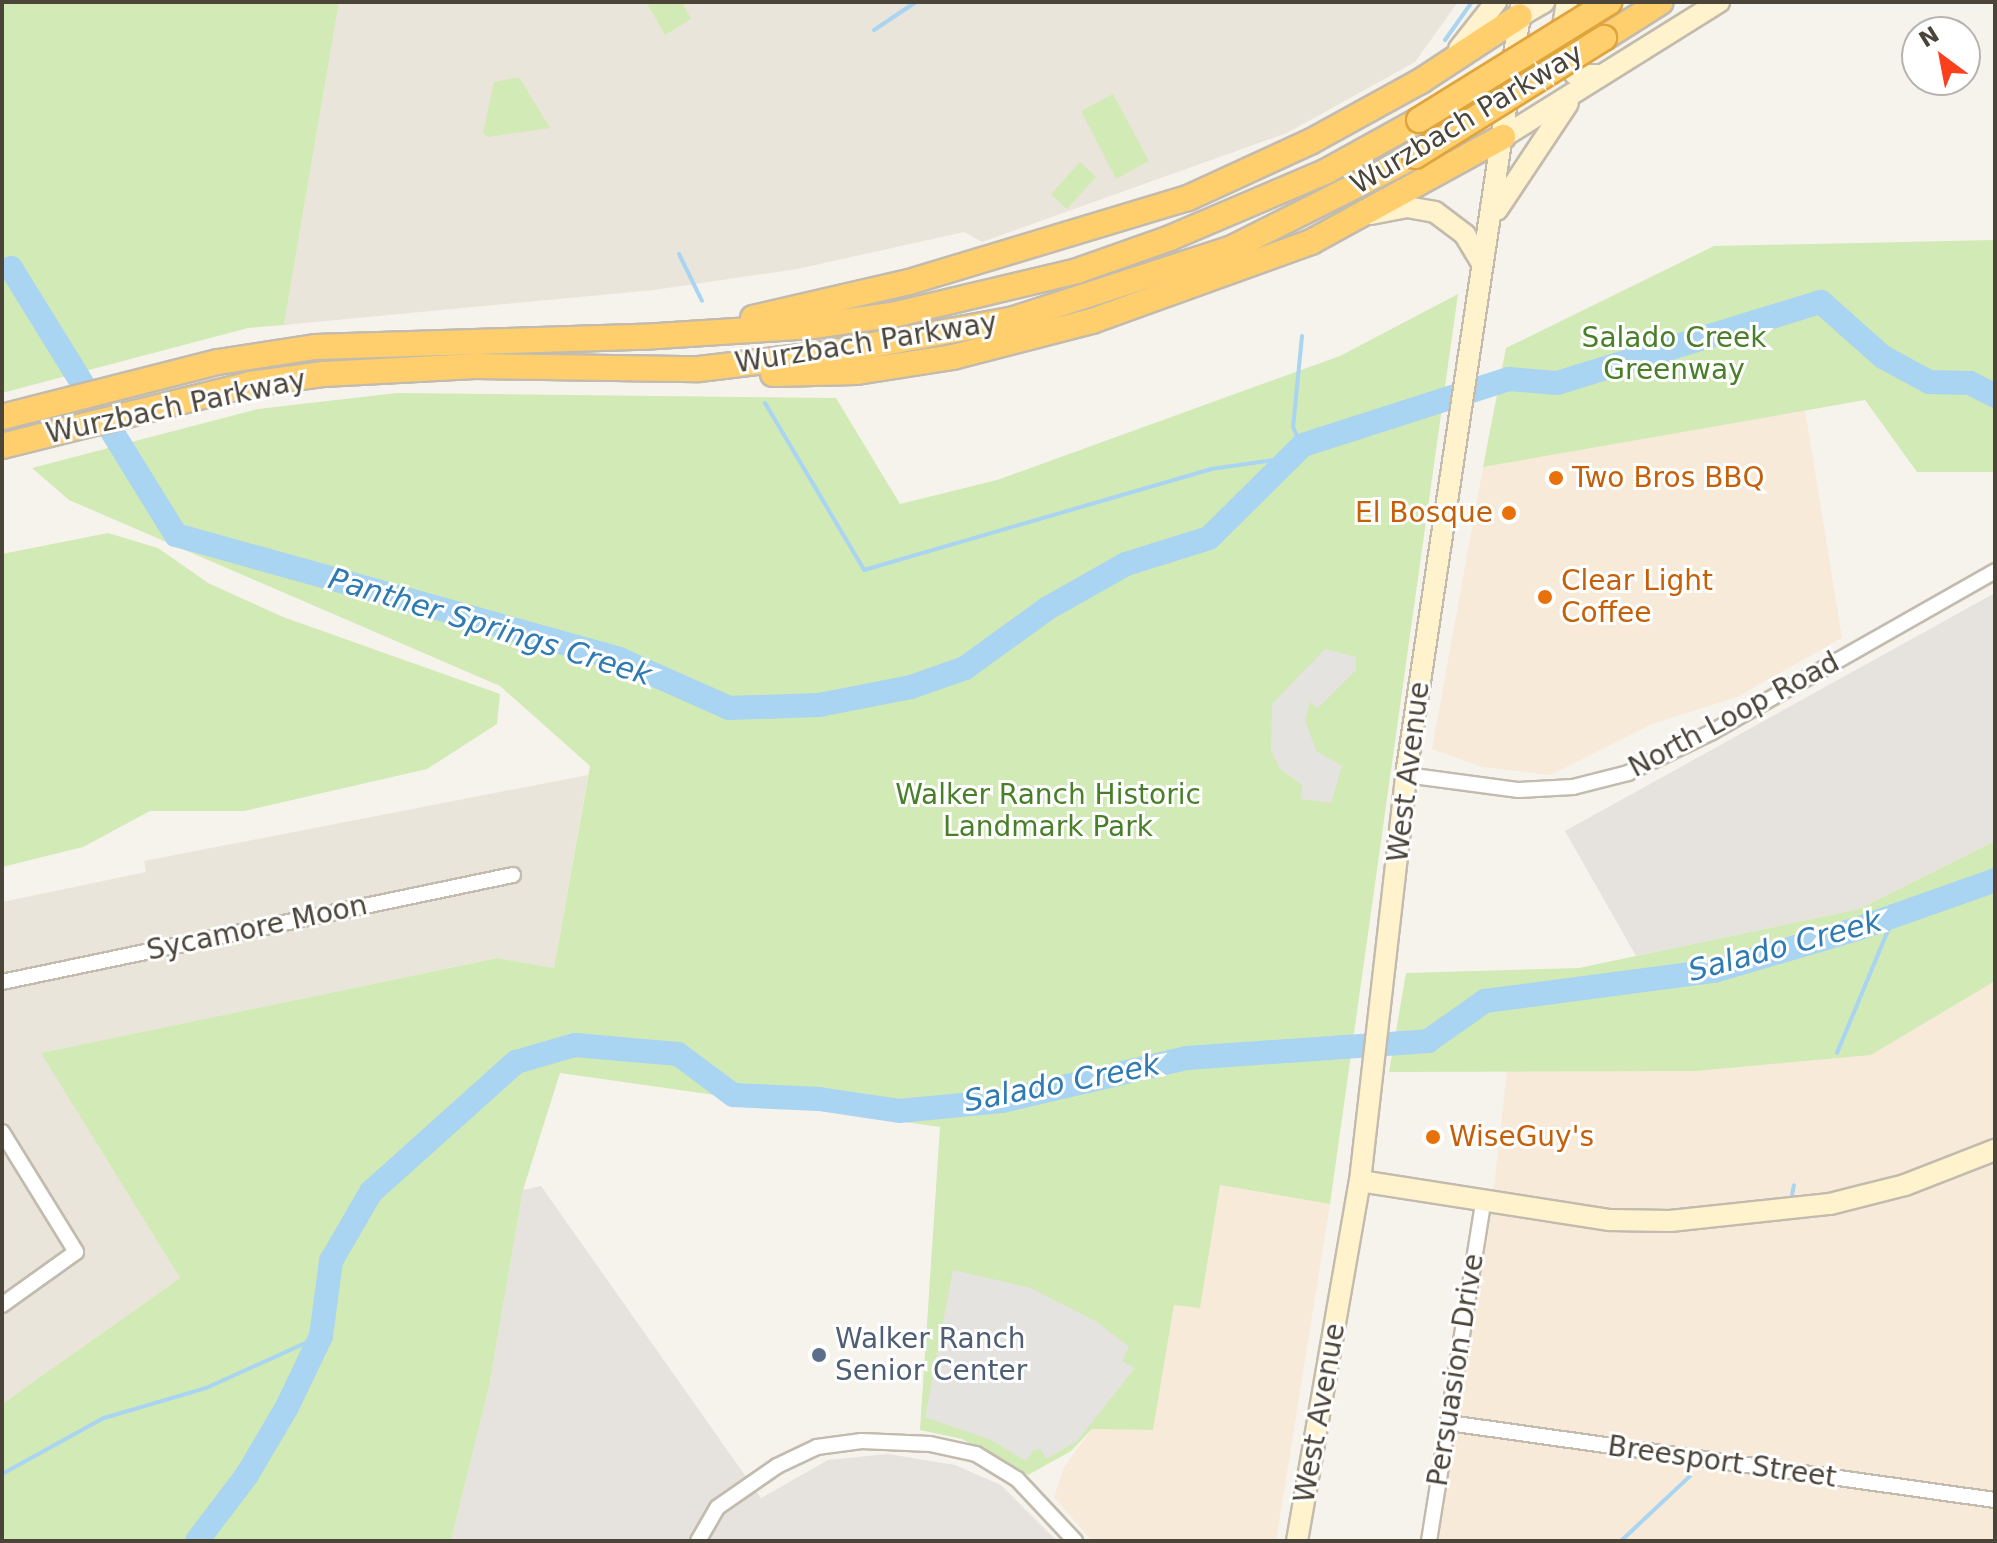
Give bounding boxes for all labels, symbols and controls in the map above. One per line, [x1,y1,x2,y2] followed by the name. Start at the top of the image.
[1901,16,1981,96] north arrow
[1915,21,1944,52] text: N
[1345,36,1589,202] street label: Wurzbach Parkway
[733,306,999,380] street label: Wurzbach Parkway
[1582,321,1766,387] park label: Salado Creek Greenway
[43,363,309,451] street label: Wurzbach Parkway
[1572,461,1765,495] place label: Two Bros BBQ
[1547,469,1565,487] marker: Two Bros BBQ
[1355,496,1493,530] place label: El Bosque
[1500,504,1518,522] marker: El Bosque
[324,561,656,693] water label: Panther Springs Creek
[1561,564,1713,630] place label: Clear Light Coffee
[1536,588,1554,606] marker: Clear Light Coffee
[1623,645,1845,785] street label: North Loop Road
[1381,680,1437,864] street label: West Avenue
[895,778,1201,844] park label: Walker Ranch Historic Landmark Park
[144,888,370,968] street label: Sycamore Moon
[1684,903,1886,989] water label: Salado Creek
[961,1046,1163,1120] water label: Salado Creek
[1449,1120,1594,1154] place label: WiseGuy's
[1424,1128,1442,1146] marker: WiseGuy's
[1421,1251,1491,1489] street label: Persuasion Drive
[1288,1321,1352,1505] street label: West Avenue
[835,1322,1027,1388] place label: Walker Ranch Senior Center
[810,1346,828,1364] marker: Walker Ranch Senior Center
[1606,1429,1838,1495] street label: Breesport Street

